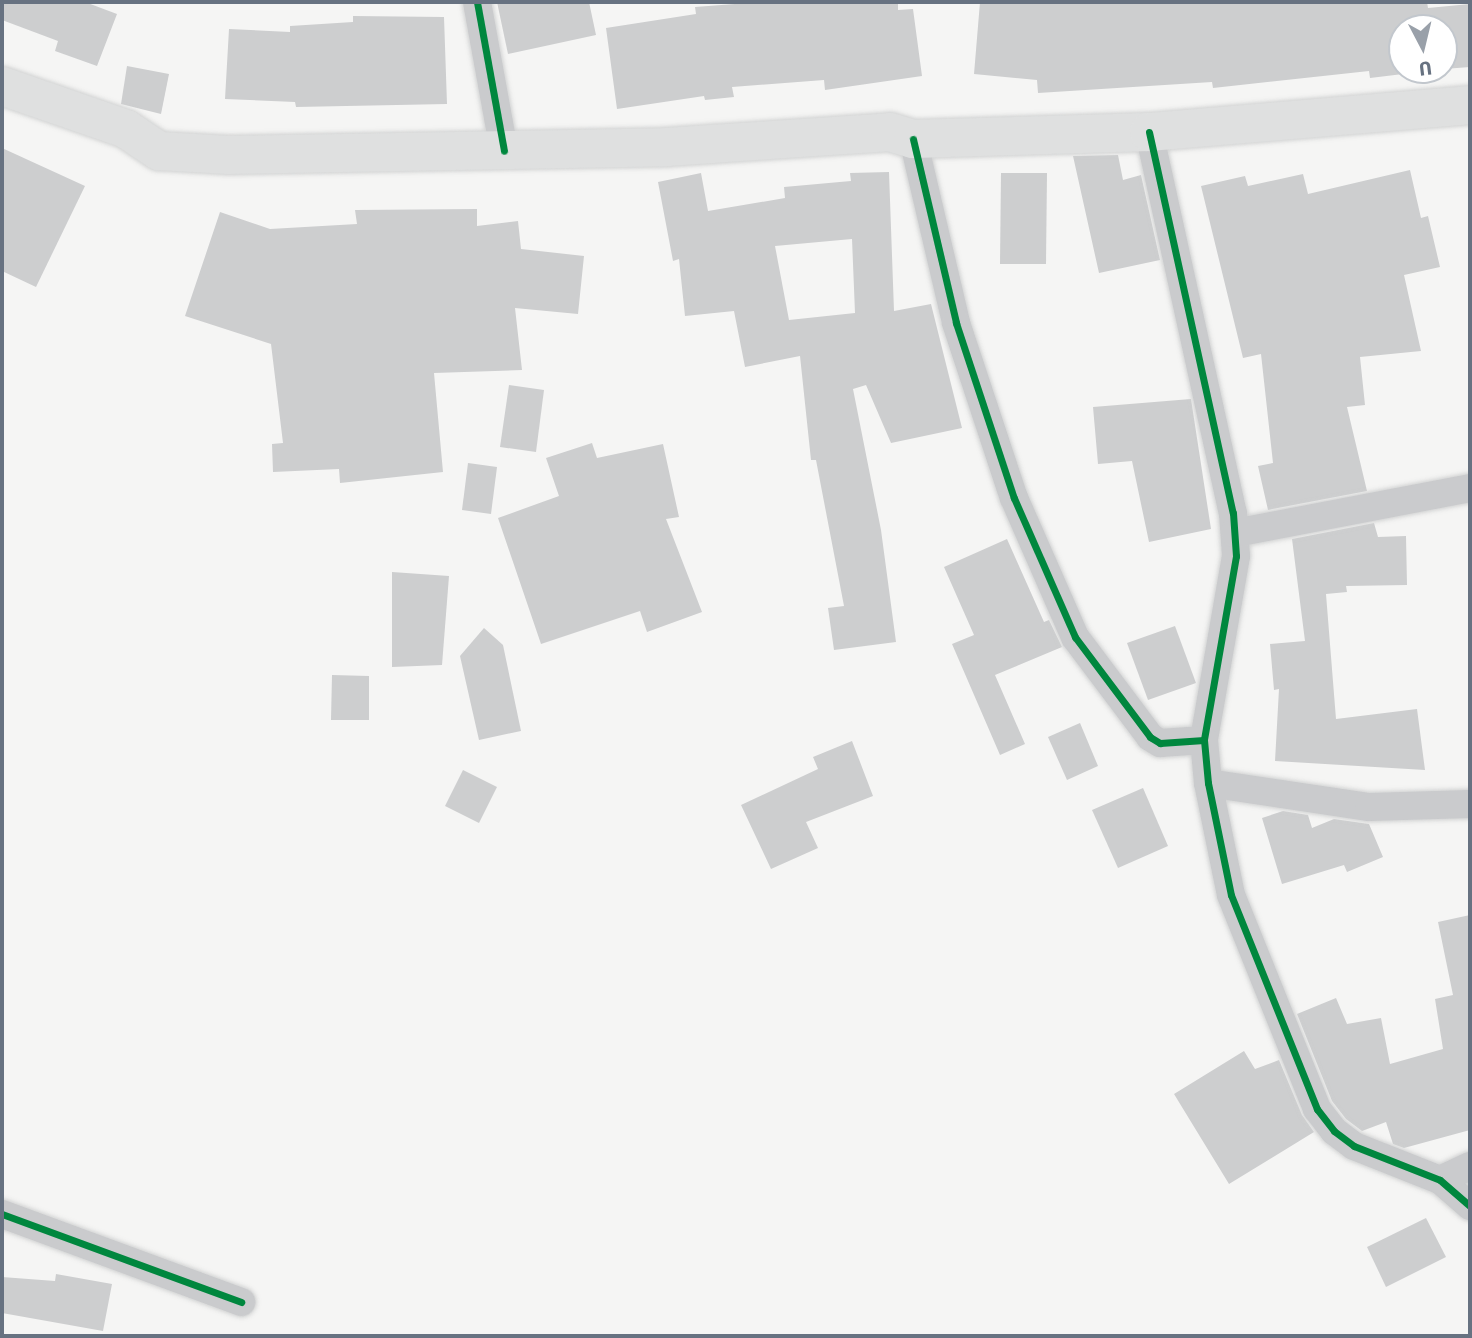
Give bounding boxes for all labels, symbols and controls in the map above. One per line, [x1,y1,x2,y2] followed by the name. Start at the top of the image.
[1388,14,1458,84] north arrow
[1418,56,1433,81] text: U

